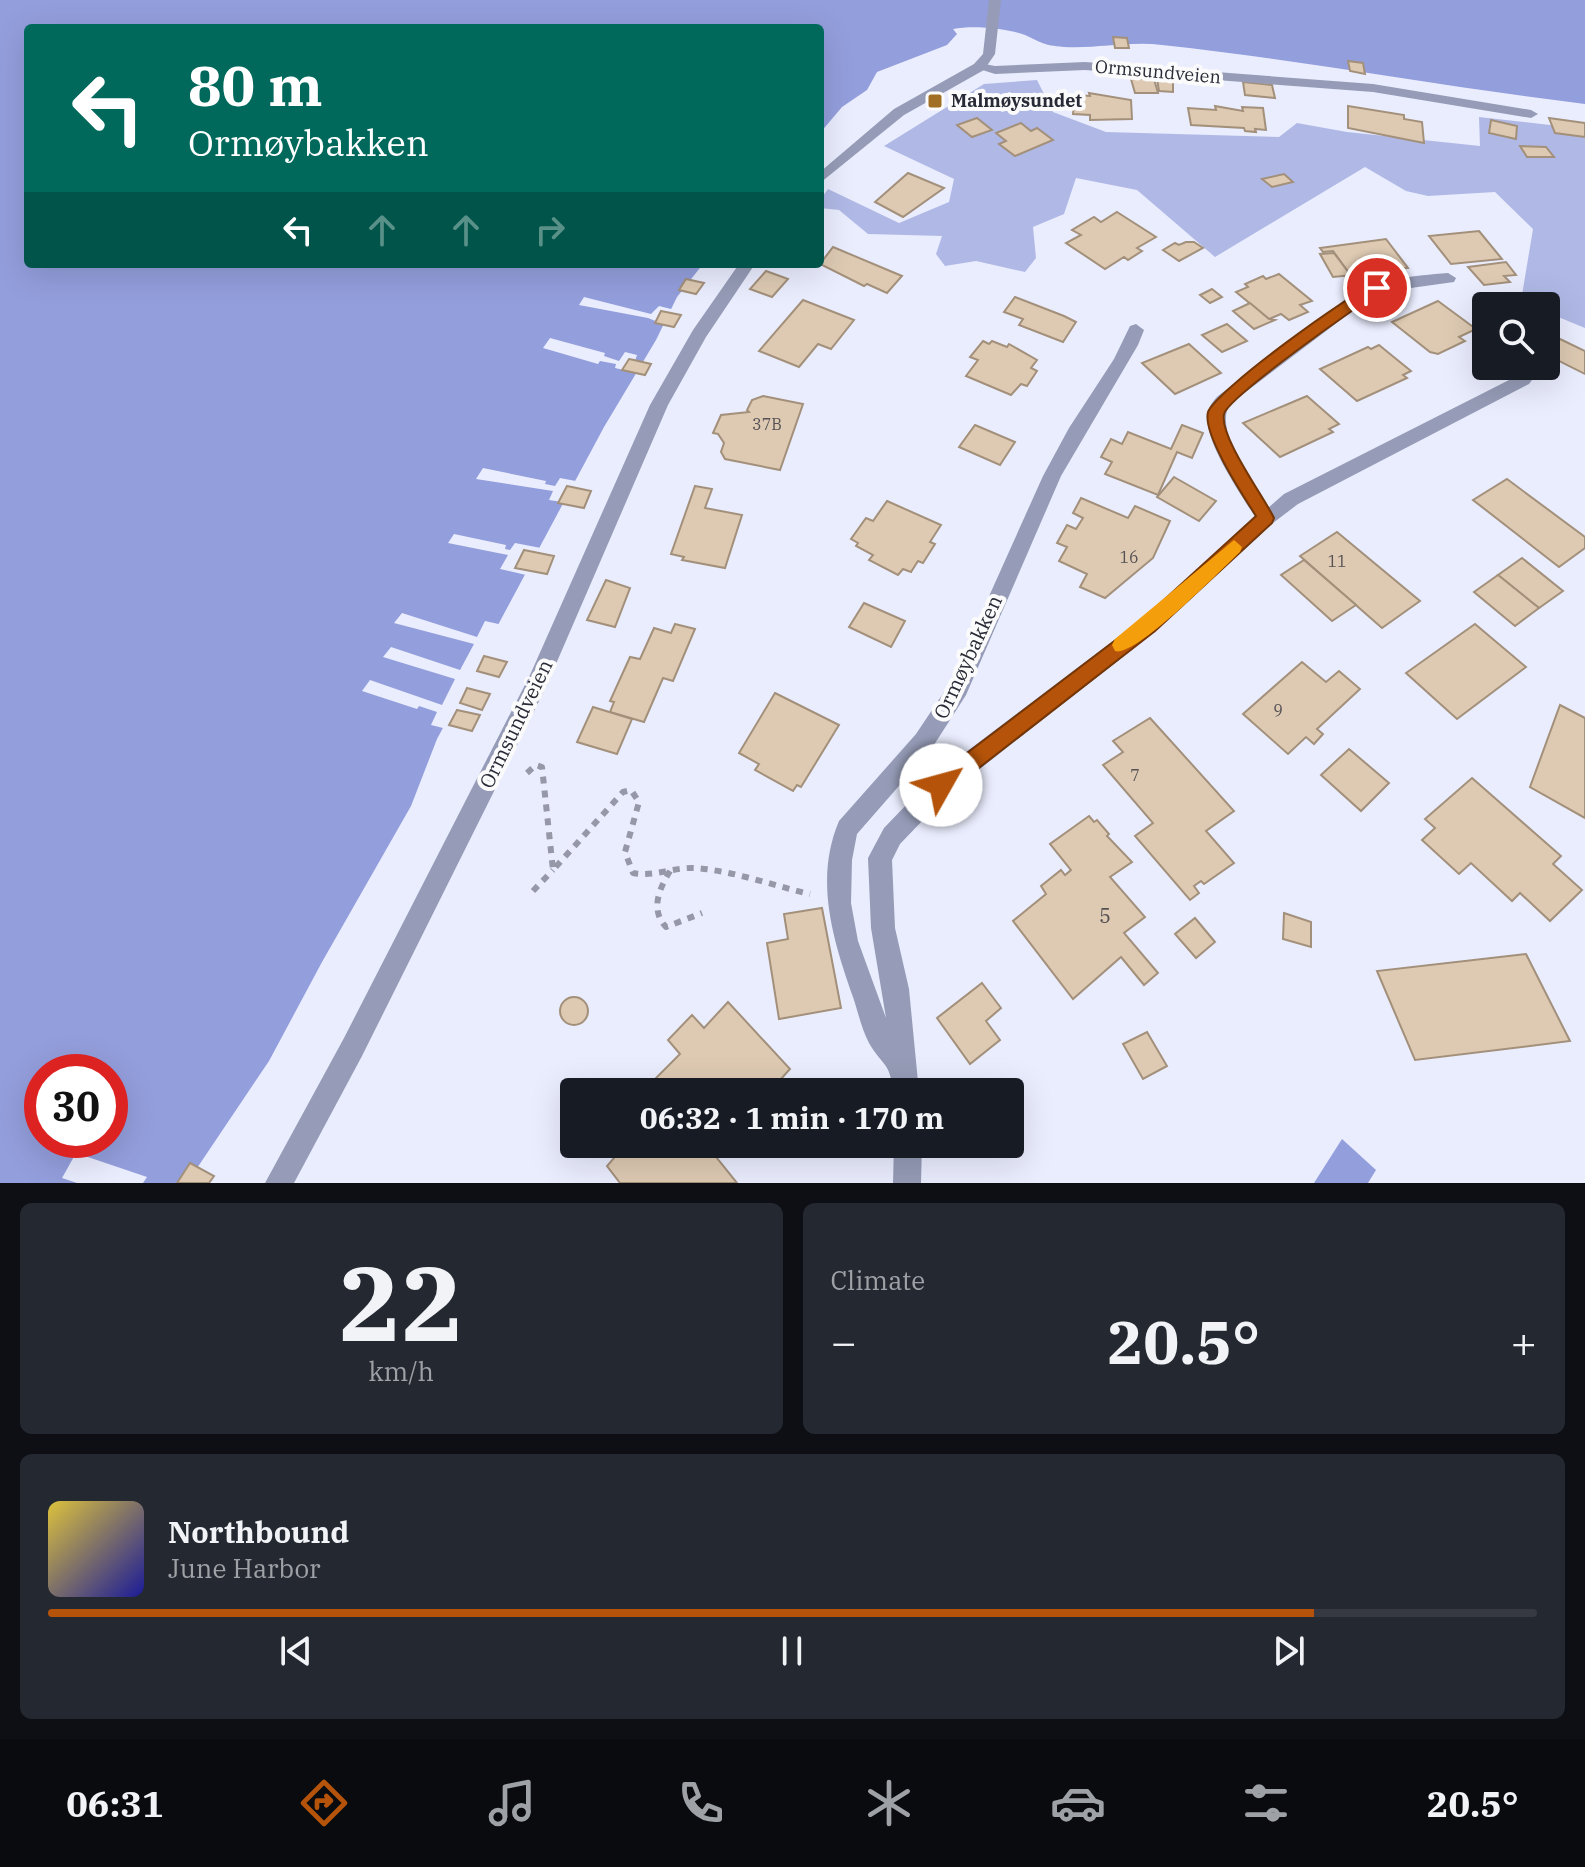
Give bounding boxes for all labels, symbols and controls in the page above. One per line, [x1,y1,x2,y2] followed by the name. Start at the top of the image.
[188,49,323,121] text: 80 m
[1094,55,1222,88] street label: Ormsundveien
[56,56,160,160] icon: left
[951,89,1082,112] place label: Malmøysundet
[926,92,944,110] marker: Malmøysundet
[188,119,429,166] text: Ormøybakken
[276,208,320,252] icon: left
[360,208,404,252] icon: ahead
[444,208,488,252] icon: ahead
[528,208,572,252] icon: right
[1343,254,1411,322] pin
[1355,266,1399,310] icon: arrive
[1472,292,1560,380] map controls
[1472,292,1560,380] button: search
[752,414,782,434] house number: 37B
[1119,547,1139,567] house number: 16
[1327,551,1347,571] house number: 11
[927,590,1008,723] street label: Ormøybakken
[473,655,559,793] street label: Ormsundveien
[1273,700,1283,720] house number: 9
[899,743,983,827] position arrow
[1130,765,1140,785] house number: 7
[1099,902,1111,929] house number: 5
[24,1054,128,1158] speed limit sign: 30
[640,1098,944,1137] text: 06:32 · 1 min · 170 m
[339,1234,464,1370] text: 22
[831,1263,925,1297] text: Climate
[1107,1302,1260,1381] text: 20.5°
[831,1313,857,1370] text: −
[1511,1313,1537,1370] text: +
[368,1354,434,1388] text: km/h
[168,1512,349,1551] text: Northbound
[168,1551,321,1585] text: June Harbor
[274,1629,318,1673] icon: previous
[770,1629,814,1673] icon: pause
[1267,1629,1311,1673] icon: next
[296,1775,352,1831] icon: directions
[484,1775,540,1831] icon: music
[673,1775,729,1831] icon: phone
[861,1775,917,1831] icon: climate
[1050,1775,1106,1831] icon: car
[1238,1775,1294,1831] icon: filters
[66,1780,164,1827] text: 06:31
[1427,1780,1519,1827] text: 20.5°

